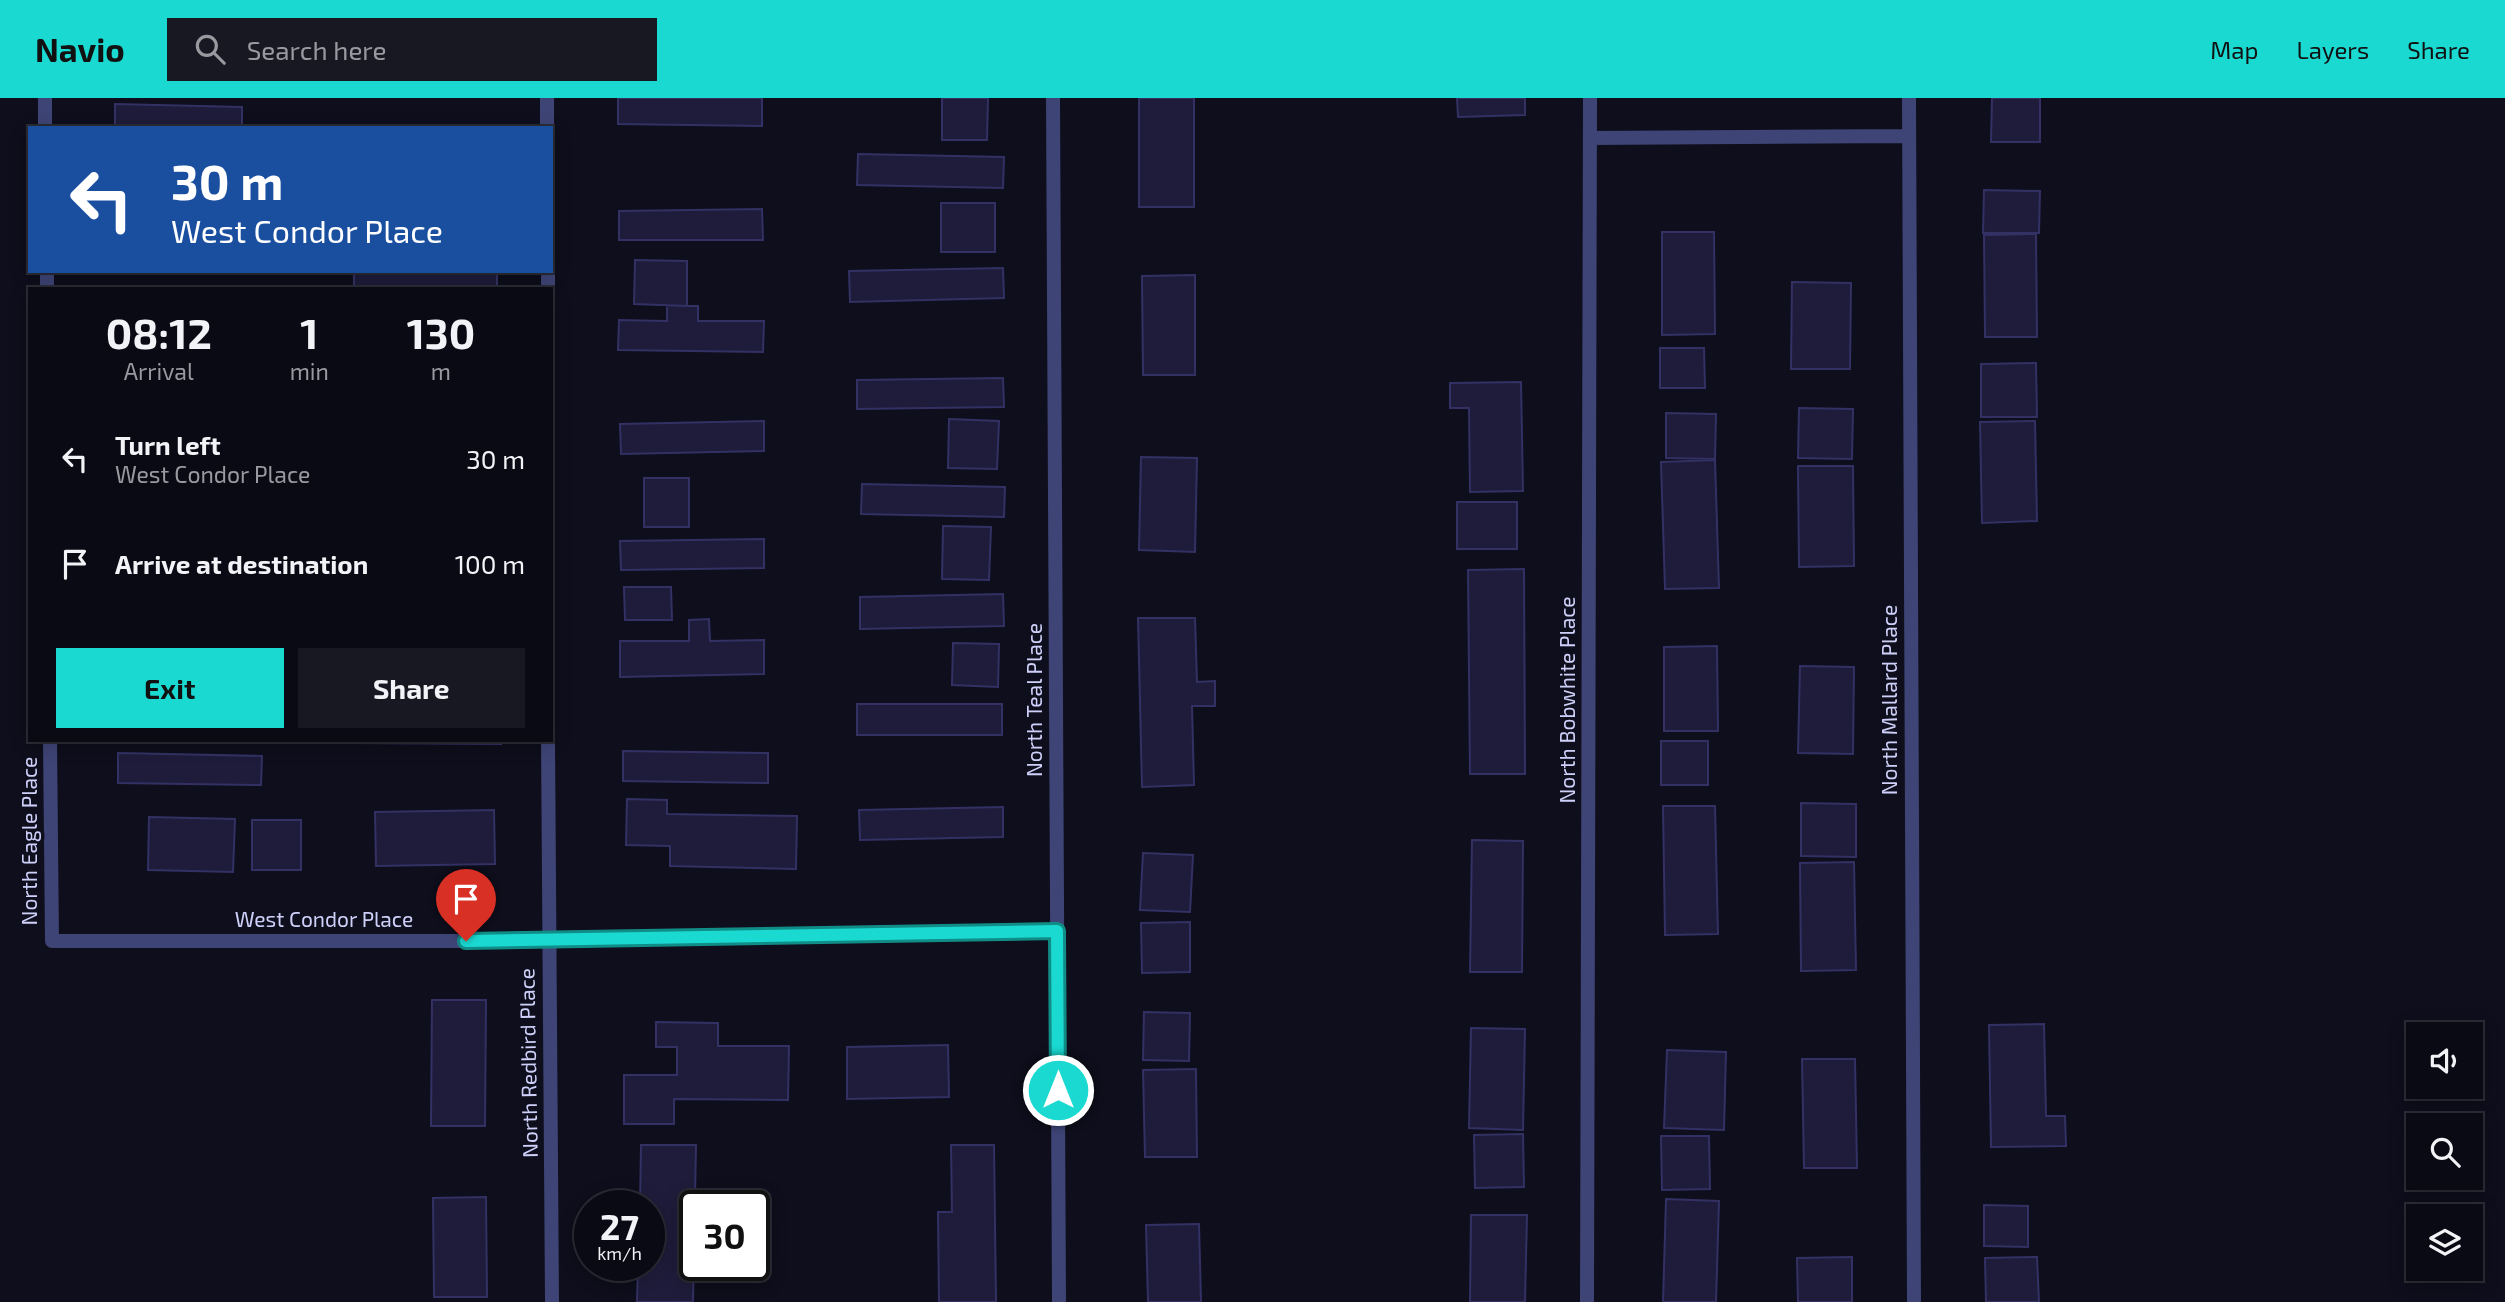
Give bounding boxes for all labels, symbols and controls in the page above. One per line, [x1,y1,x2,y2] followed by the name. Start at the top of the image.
[167,18,657,81] search box
[35,29,125,69] text: Navio
[191,30,229,68] icon: search
[247,34,386,65] text: Search here
[2210,35,2258,64] text: Map
[2296,35,2369,64] text: Layers
[2407,35,2470,64] text: Share
[171,151,283,210] text: 30 m
[56,154,147,245] icon: left
[171,211,443,249] text: West Condor Place
[106,307,212,357] text: 08:12
[300,307,318,357] text: 1
[407,307,475,357] text: 130
[124,357,194,385] text: Arrival
[290,357,329,385] text: min
[431,357,451,385] text: m
[115,429,221,460] text: Turn left
[56,440,94,478] icon: left
[466,443,525,474] text: 30 m
[115,460,310,488] text: West Condor Place
[56,545,94,583] icon: arrive
[115,548,368,579] text: Arrive at destination
[455,548,525,579] text: 100 m
[1554,596,1579,804] street label: North Bobwhite Place
[1876,605,1901,795] street label: North Mallard Place
[1021,623,1046,777] street label: North Teal Place
[56,648,284,728] button: Exit
[298,648,525,728] button: Share
[16,757,41,925] street label: North Eagle Place
[436,869,496,941] pin
[447,880,485,918] icon: arrive
[235,906,413,931] street label: West Condor Place
[513,968,542,1158] street label: North Redbird Place
[2406,1022,2483,1281] map controls
[2406,1022,2483,1099] button: sound
[1021,1053,1095,1127] position arrow
[2406,1113,2483,1190] button: search
[679,1190,770,1281] speed limit sign: 30
[2406,1204,2483,1281] button: layers
[600,1205,639,1247] text: 27
[597,1242,642,1264] text: km/h

